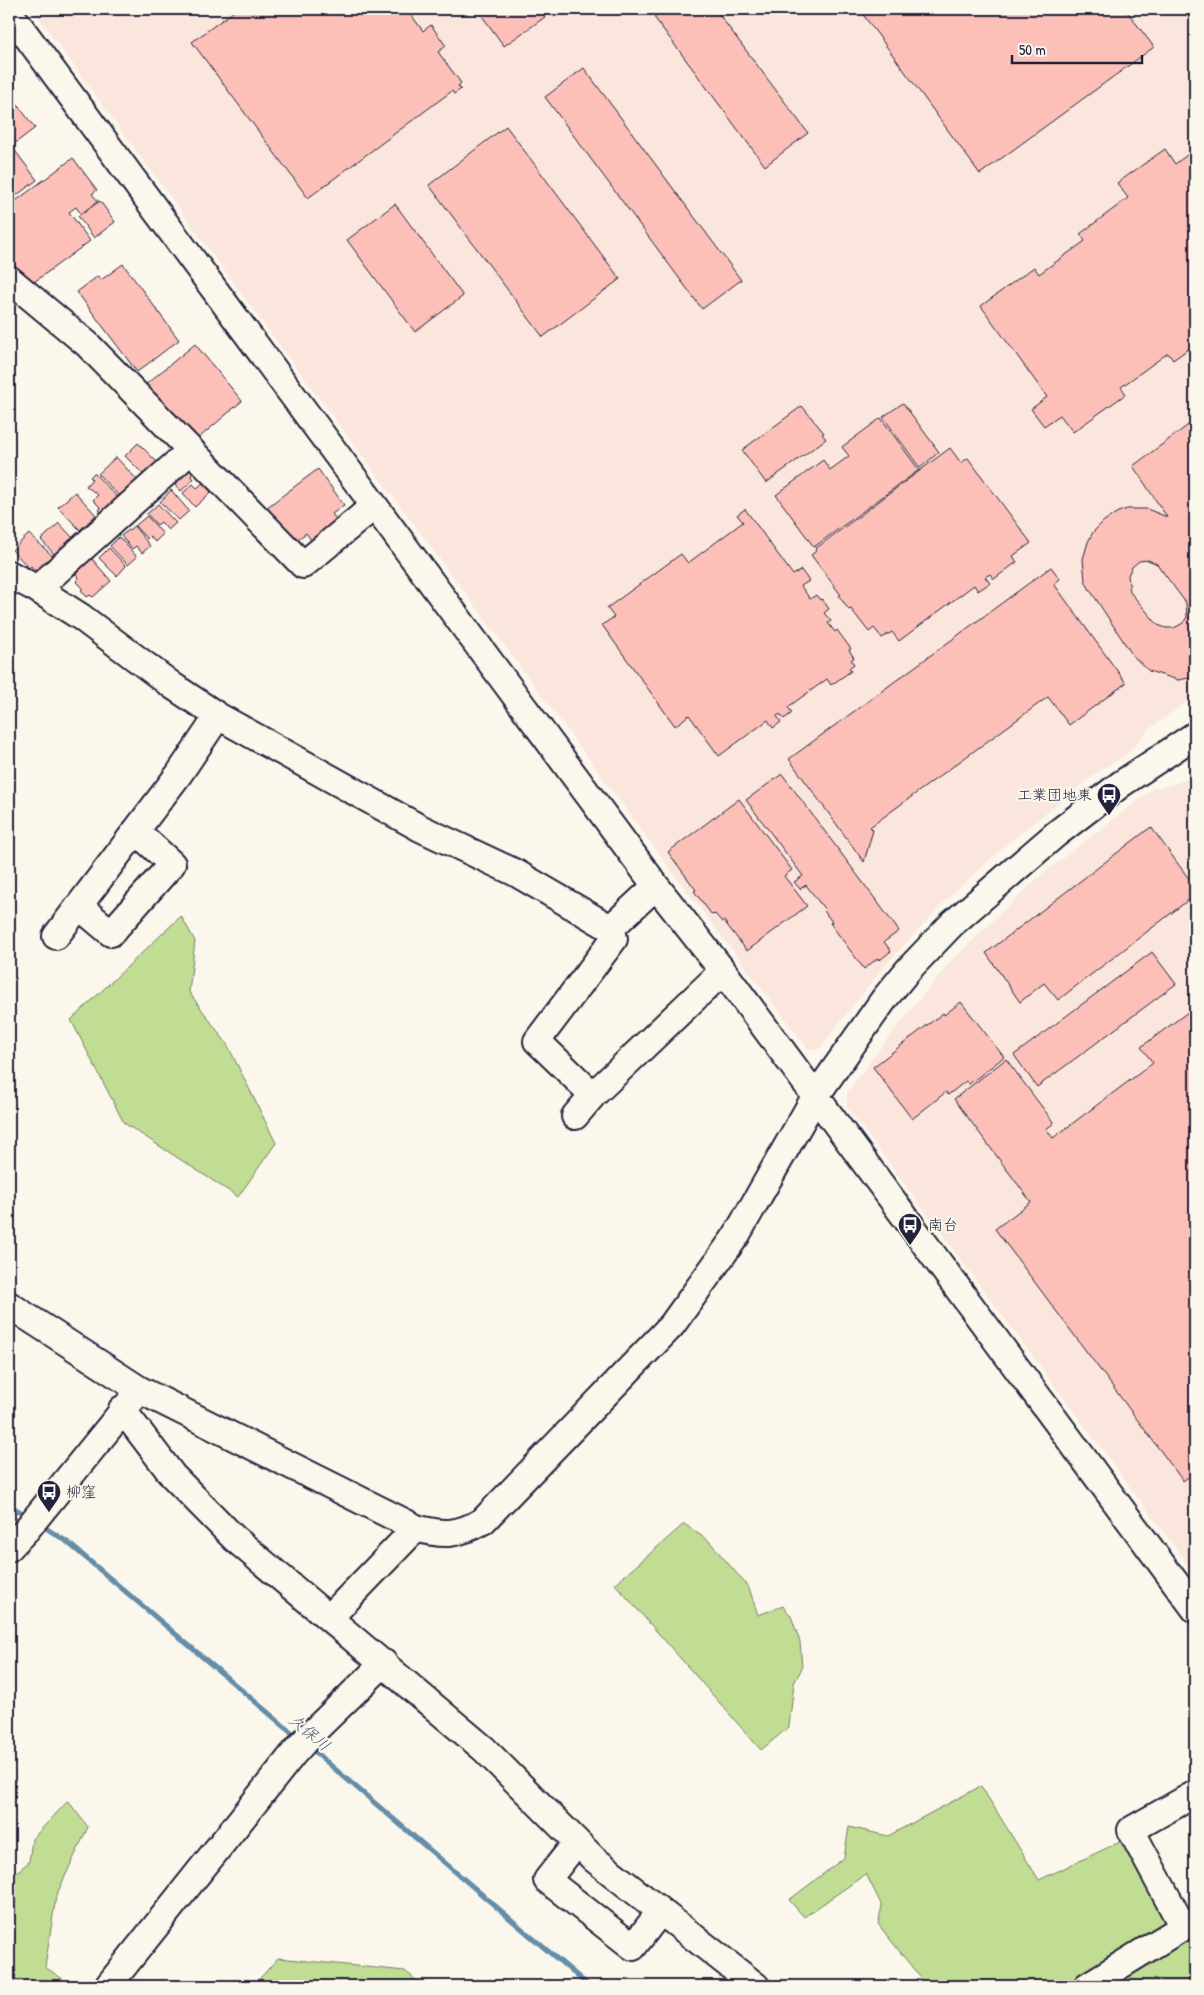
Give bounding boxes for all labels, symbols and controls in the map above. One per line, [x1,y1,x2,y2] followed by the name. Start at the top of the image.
[1012,32,1142,64] scale bar
[1019,39,1046,60] text: 50 m
[1096,782,1122,816] bus stop icon: 工業団地東
[1017,784,1092,805] place label: 工業団地東
[897,1212,923,1246] bus stop icon: 南台
[928,1214,958,1235] place label: 南台
[36,1479,62,1513] bus stop icon: 柳窪
[66,1481,96,1502] place label: 柳窪
[285,1708,335,1756] water label: 久保川

